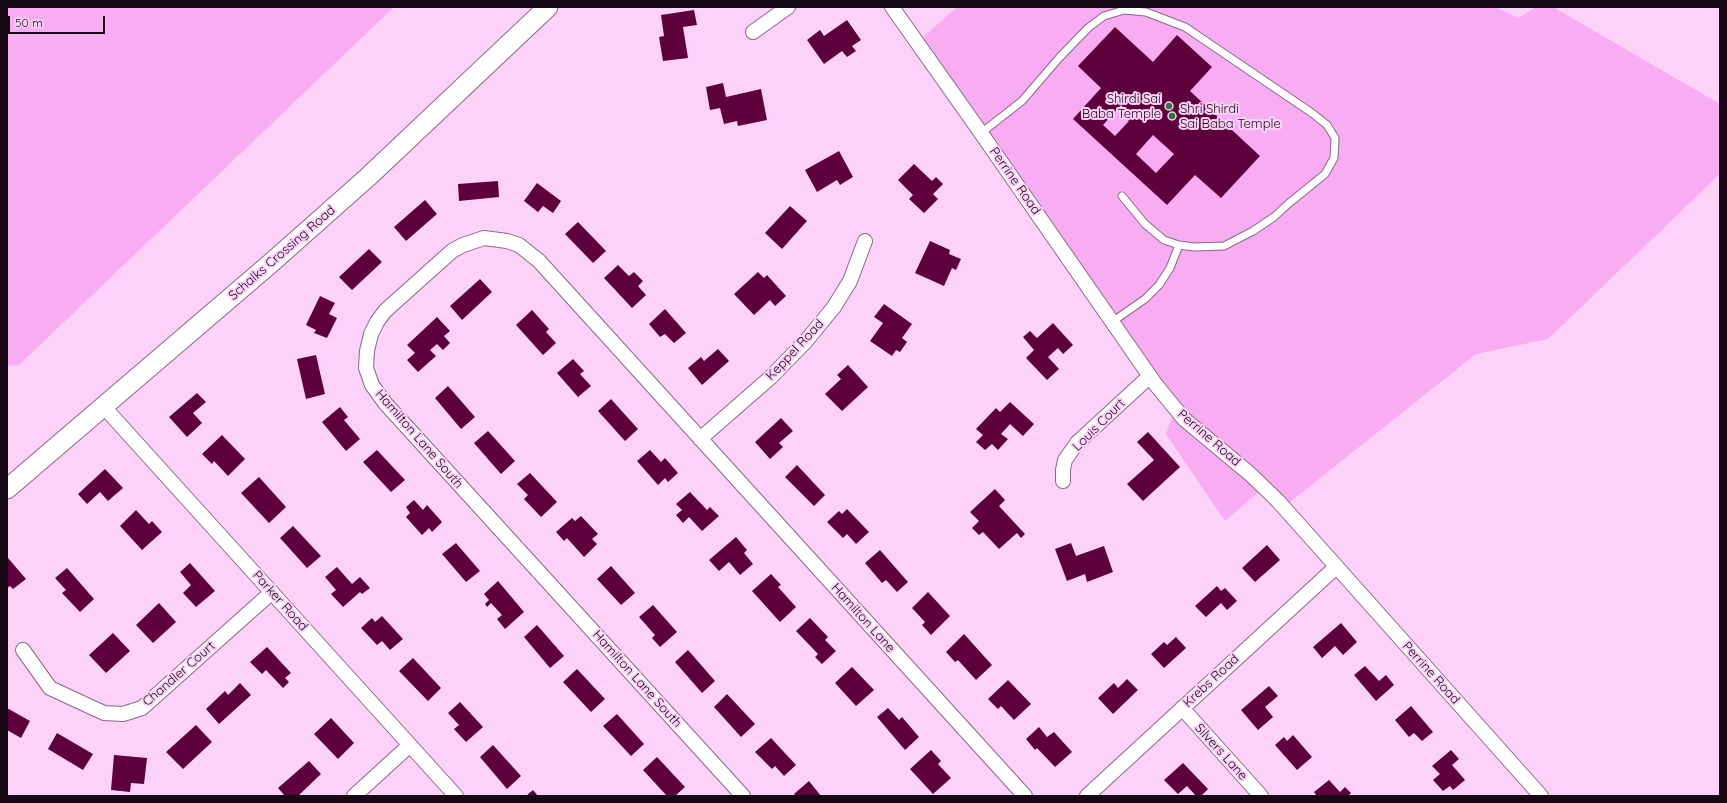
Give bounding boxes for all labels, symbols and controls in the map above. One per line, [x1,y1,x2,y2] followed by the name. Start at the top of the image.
[10,8,107,34] scale bar
[15,15,43,30] text: 50 m
[1082,91,1161,122] place label: Shirdi Sai Baba Temple
[1164,101,1174,111] marker: Shirdi Sai Baba Temple
[1180,101,1281,132] place label: Shri Shirdi Sai Baba Temple
[1167,111,1177,121] marker: Shri Shirdi Sai Baba Temple
[986,144,1044,218] street label: Perrine Road
[225,202,339,304] street label: Schalks Crossing Road
[763,316,827,384] street label: Keppel Road
[372,386,466,492] street label: Hamilton Lane South
[1070,396,1128,454] street label: Louis Court
[1174,406,1244,470] street label: Perrine Road
[249,568,311,634] street label: Parker Road
[828,580,898,656] street label: Hamilton Lane
[589,627,685,731] street label: Hamilton Lane South
[140,638,218,710] street label: Chandler Court
[1399,639,1463,707] street label: Perrine Road
[1180,651,1242,711] street label: Krebs Road
[1191,720,1251,784] street label: Silvers Lane

